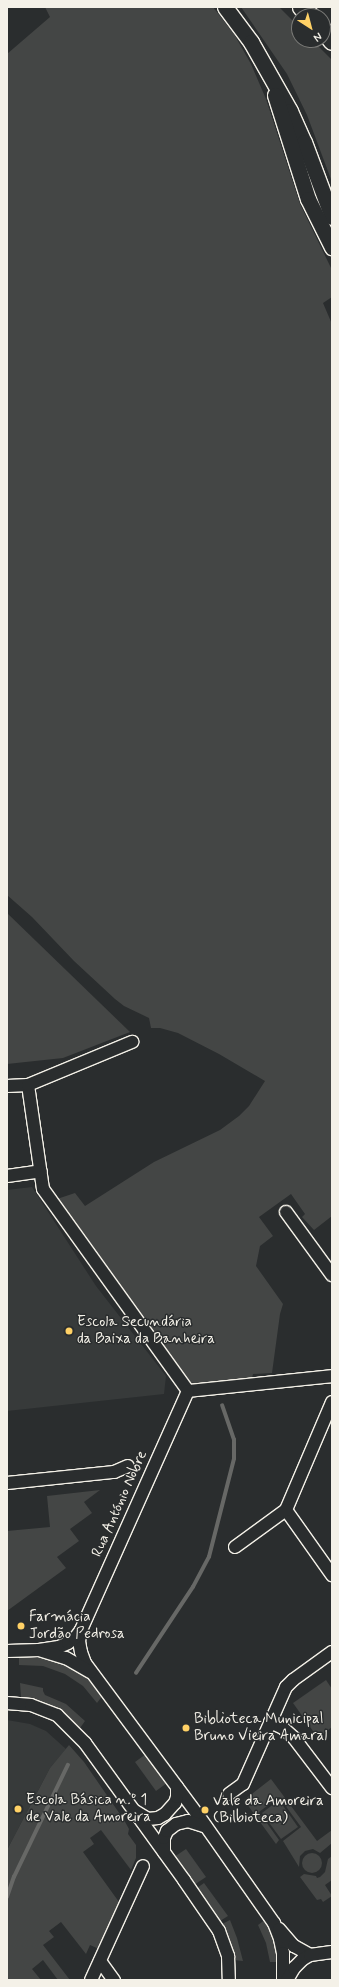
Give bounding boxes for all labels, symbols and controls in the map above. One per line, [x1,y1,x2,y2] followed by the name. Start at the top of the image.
[291,8,331,48] north arrow
[310,29,325,45] text: N
[77,1313,212,1348] place label: Escola Secundária da Baixa da Banheira
[64,1326,74,1336] marker: Escola Secundária da Baixa da Banheira
[88,1448,152,1560] street label: Rua António Nobre
[29,1608,124,1643] place label: Farmácia Jordão Pedrosa
[16,1621,26,1631] marker: Farmácia Jordão Pedrosa
[194,1710,327,1745] place label: Biblioteca Municipal Bruno Vieira Amaral
[181,1723,191,1733] marker: Biblioteca Municipal Bruno Vieira Amaral
[26,1791,152,1826] place label: Escola Básica n.º 1 de Vale da Amoreira
[213,1792,321,1827] place label: Vale da Amoreira (Bilbioteca)
[13,1804,23,1814] marker: Escola Básica n.º 1 de Vale da Amoreira
[200,1805,210,1815] marker: Vale da Amoreira (Bilbioteca)

